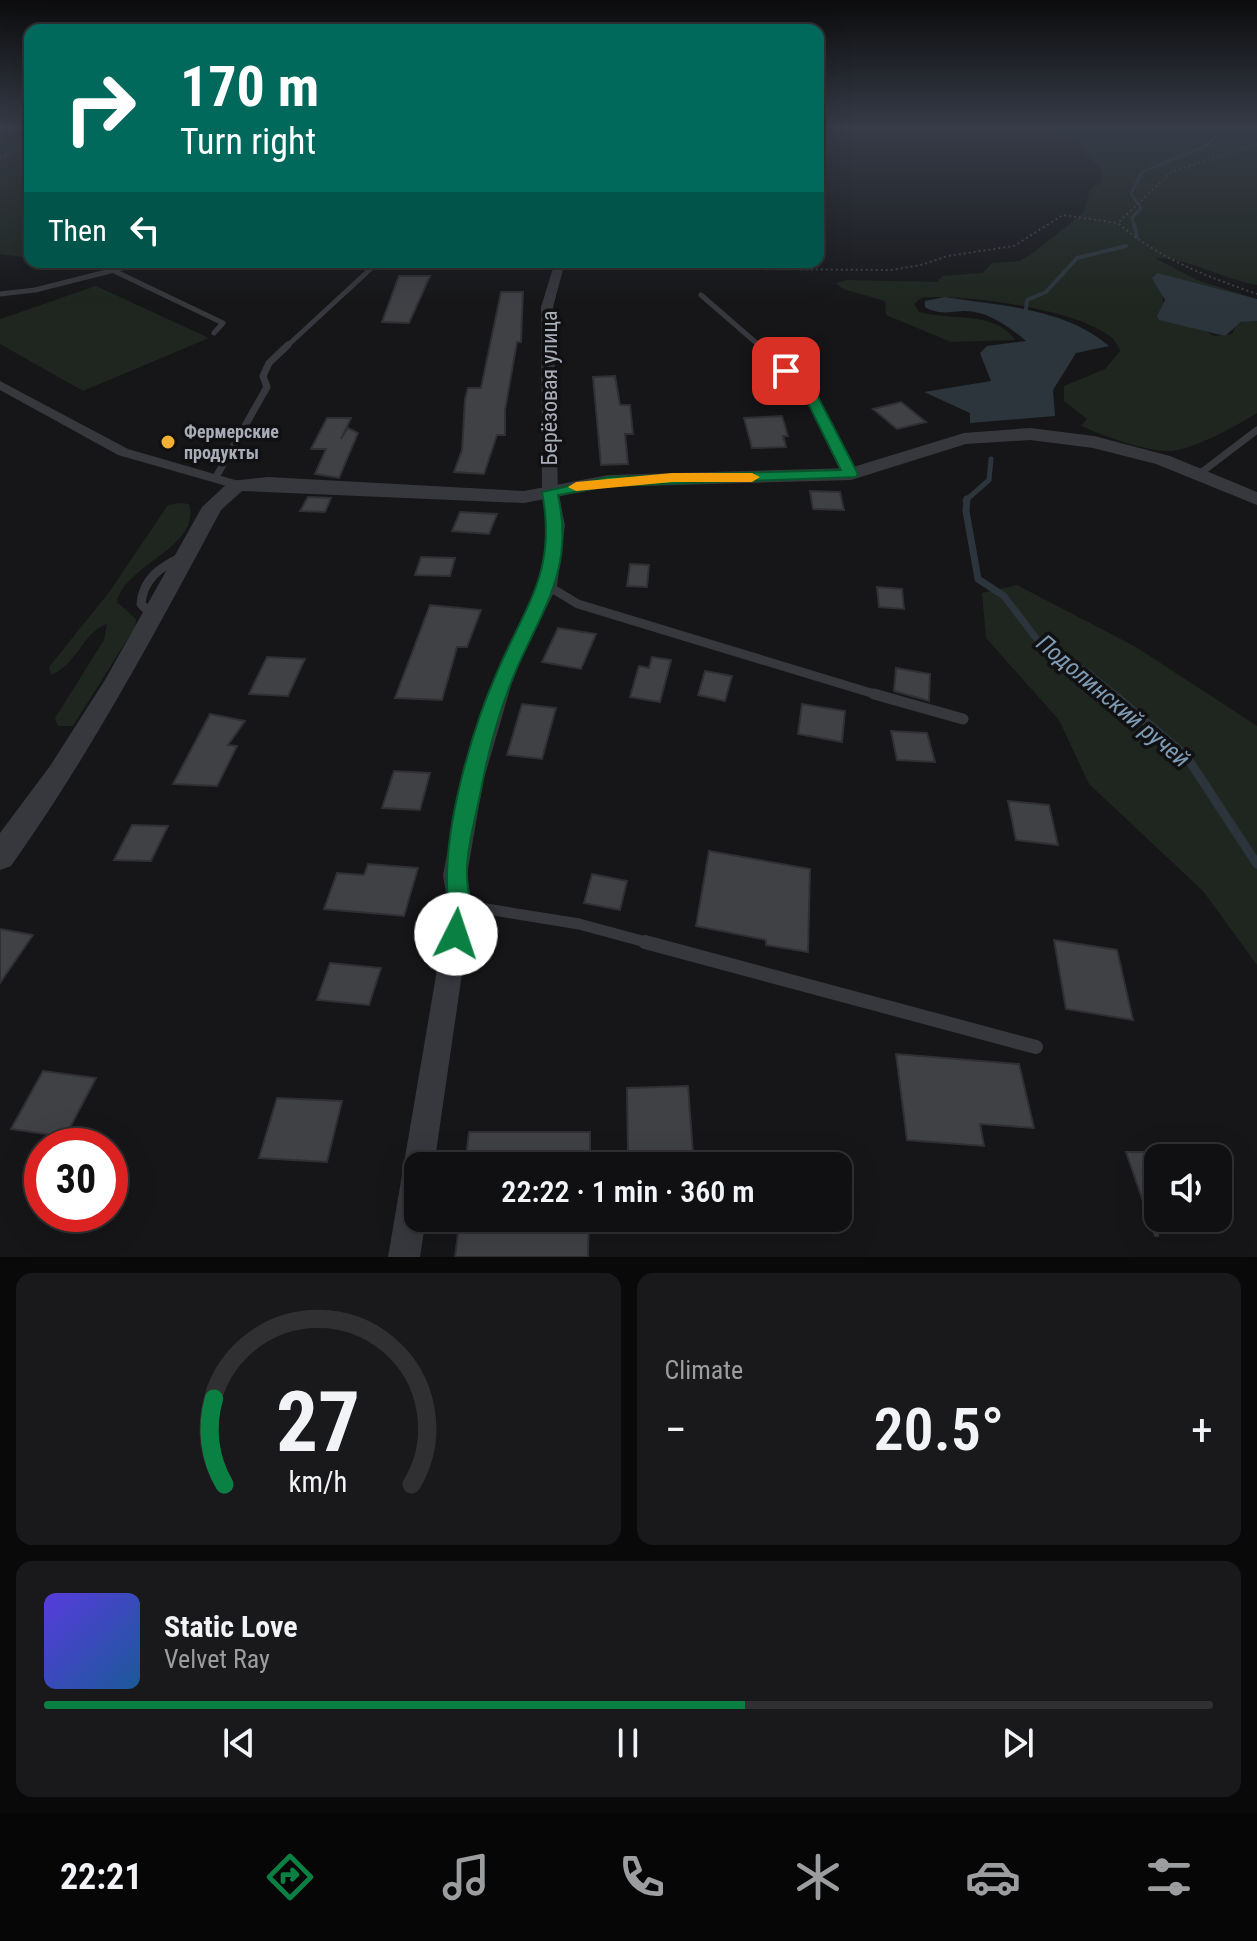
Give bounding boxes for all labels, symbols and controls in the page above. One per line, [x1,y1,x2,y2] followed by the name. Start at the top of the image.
[180,54,319,120] text: 170 m
[48,56,152,160] icon: right
[180,121,316,163] text: Turn right
[123,208,167,252] icon: left
[48,213,107,248] text: Then
[537,311,562,465] street label: Берёзовая улица
[752,337,820,405] pin
[764,349,808,393] icon: arrive
[184,421,279,463] place label: Фермерские продукты
[159,433,177,451] marker: Фермерские продукты
[1031,629,1195,773] water label: Подолинский ручей
[414,892,498,976] position arrow
[24,1128,128,1232] speed limit sign: 30
[1144,1144,1232,1232] map controls
[1144,1144,1232,1232] button: sound
[501,1174,755,1209] text: 22:22 · 1 min · 360 m
[665,1355,743,1385] text: Climate
[276,1374,360,1471] text: 27
[873,1394,1004,1465] text: 20.5°
[665,1404,687,1456] text: −
[1191,1404,1213,1456] text: +
[289,1465,348,1499] text: km/h
[164,1609,298,1644] text: Static Love
[164,1644,270,1674] text: Velvet Ray
[217,1721,261,1765] icon: previous
[606,1721,650,1765] icon: pause
[996,1721,1040,1765] icon: next
[262,1849,318,1905] icon: directions
[438,1849,494,1905] icon: music
[614,1849,670,1905] icon: phone
[790,1849,846,1905] icon: climate
[965,1849,1021,1905] icon: car
[1141,1849,1197,1905] icon: filters
[60,1856,143,1898] text: 22:21

